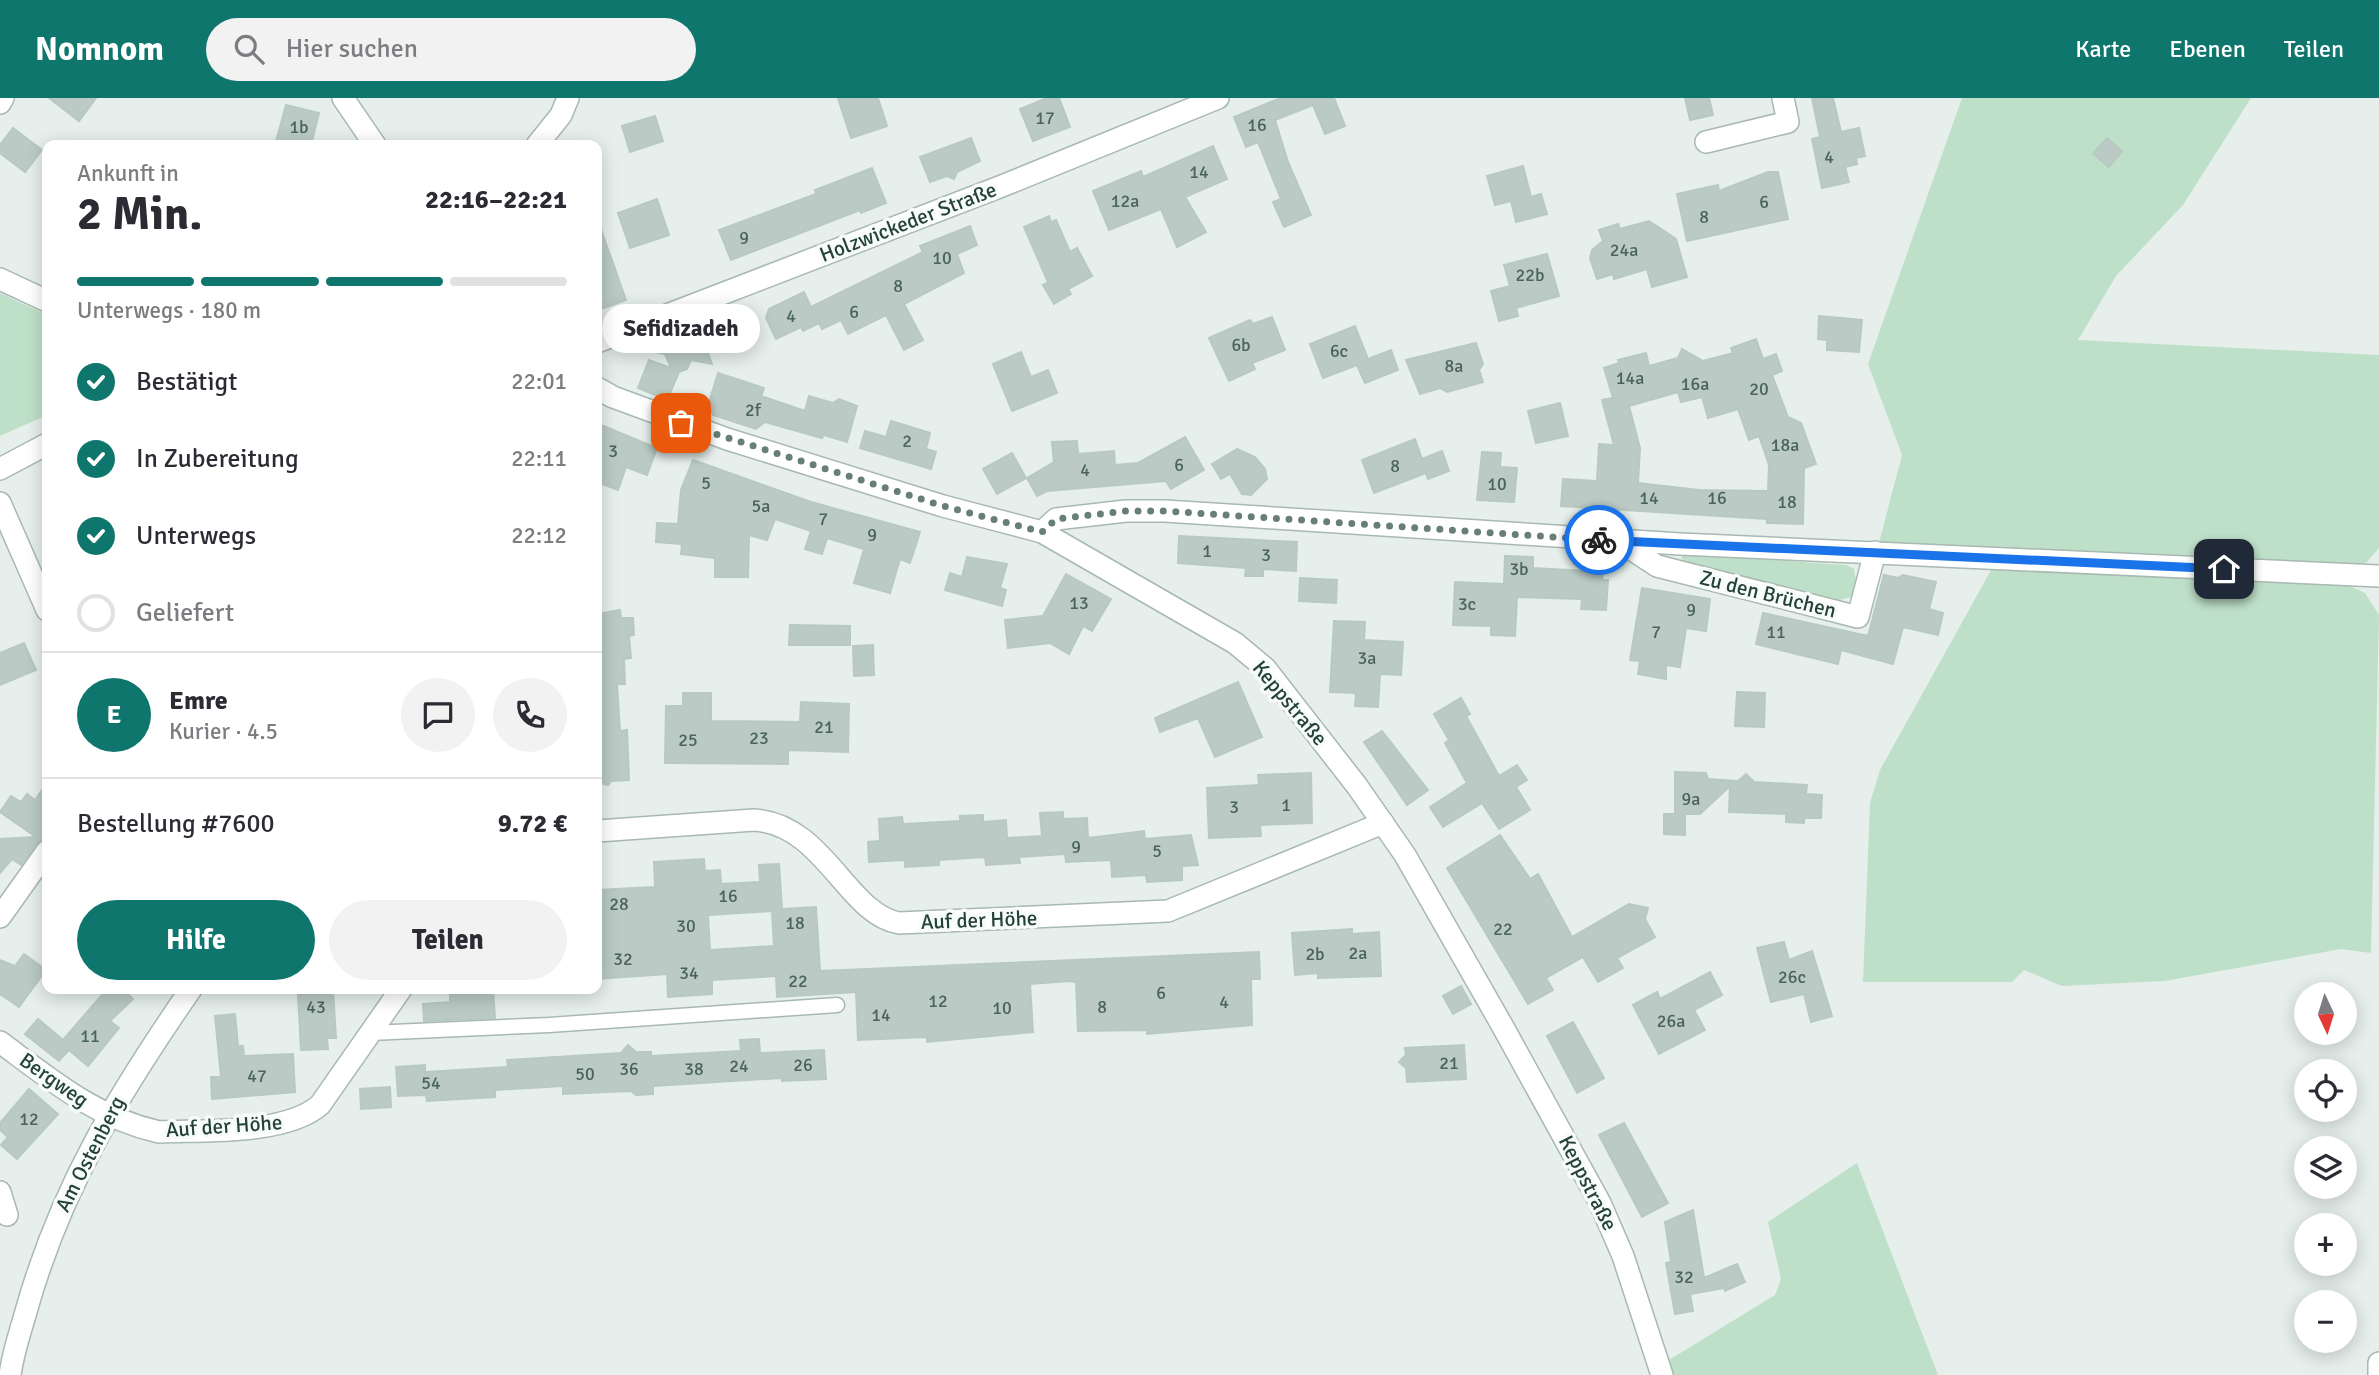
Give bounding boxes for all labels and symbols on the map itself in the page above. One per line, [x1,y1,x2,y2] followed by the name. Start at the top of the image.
[1035,107,1055,129] house number: 17
[1247,114,1267,136] house number: 16
[289,116,309,138] house number: 1b
[1824,146,1834,168] house number: 4
[1189,161,1209,183] house number: 14
[816,176,1000,268] street label: Holzwickeder Straße
[1111,190,1139,212] house number: 12a
[1759,191,1769,213] house number: 6
[1699,206,1709,228] house number: 8
[739,227,749,249] house number: 9
[1610,239,1638,261] house number: 24a
[932,247,952,269] house number: 10
[1516,264,1544,286] house number: 22b
[893,275,903,297] house number: 8
[849,301,859,323] house number: 6
[602,304,760,353] callout: Sefidizadeh
[786,305,796,327] house number: 4
[1231,334,1251,356] house number: 6b
[1330,340,1348,362] house number: 6c
[1445,355,1463,377] house number: 8a
[1616,367,1644,389] house number: 14a
[1681,373,1709,395] house number: 16a
[1749,378,1769,400] house number: 20
[651,393,711,453] pin
[745,399,762,421] house number: 2f
[902,430,912,452] house number: 2
[1771,434,1799,456] house number: 18a
[608,440,618,462] house number: 3
[1174,454,1184,476] house number: 6
[1390,455,1400,477] house number: 8
[1080,459,1090,481] house number: 4
[701,472,711,494] house number: 5
[1487,473,1507,495] house number: 10
[1639,487,1659,509] house number: 14
[1707,487,1727,509] house number: 16
[1777,491,1797,513] house number: 18
[752,495,770,517] house number: 5a
[1564,505,1634,575] courier
[818,508,828,530] house number: 7
[867,524,877,546] house number: 9
[2194,539,2254,599] pin
[1202,540,1212,562] house number: 1
[1261,544,1271,566] house number: 3
[1509,558,1529,580] house number: 3b
[1697,564,1839,624] street label: Zu den Brüchen
[1069,592,1089,614] house number: 13
[1458,593,1476,615] house number: 3c
[1686,599,1696,621] house number: 9
[1651,621,1661,643] house number: 7
[1766,621,1786,643] house number: 11
[1358,647,1376,669] house number: 3a
[1247,655,1333,751] street label: Keppstraße
[814,716,834,738] house number: 21
[749,727,769,749] house number: 23
[678,729,698,751] house number: 25
[1682,788,1700,810] house number: 9a
[1281,794,1291,816] house number: 1
[1229,796,1239,818] house number: 3
[1071,836,1081,858] house number: 9
[1152,840,1162,862] house number: 5
[718,885,738,907] house number: 16
[609,893,629,915] house number: 28
[920,905,1038,935] street label: Auf der Höhe
[785,912,805,934] house number: 18
[676,915,696,937] house number: 30
[1493,918,1513,940] house number: 22
[1349,942,1367,964] house number: 2a
[1305,943,1325,965] house number: 2b
[613,948,633,970] house number: 32
[679,962,699,984] house number: 34
[1778,966,1806,988] house number: 26c
[788,970,808,992] house number: 22
[1156,982,1166,1004] house number: 6
[2294,982,2357,1045] north arrow
[928,990,948,1012] house number: 12
[1219,991,1229,1013] house number: 4
[306,996,326,1018] house number: 43
[1097,996,1107,1018] house number: 8
[992,997,1012,1019] house number: 10
[871,1004,891,1026] house number: 14
[1657,1010,1685,1032] house number: 26a
[80,1025,100,1047] house number: 11
[14,1047,94,1113] street label: Bergweg
[1439,1052,1459,1074] house number: 21
[793,1054,813,1076] house number: 26
[729,1055,749,1077] house number: 24
[619,1058,639,1080] house number: 36
[684,1058,704,1080] house number: 38
[575,1063,595,1085] house number: 50
[247,1065,267,1087] house number: 47
[421,1072,441,1094] house number: 54
[50,1092,130,1216] street label: Am Ostenberg
[19,1108,39,1130] house number: 12
[165,1109,283,1143] street label: Auf der Höhe
[1553,1131,1623,1235] street label: Keppstraße
[1674,1266,1694,1288] house number: 32

